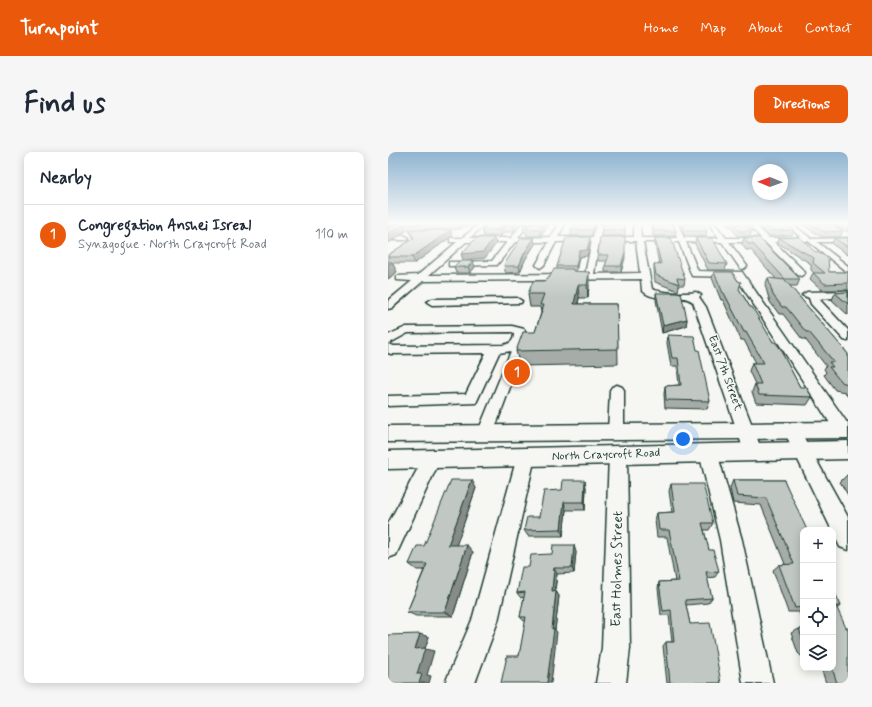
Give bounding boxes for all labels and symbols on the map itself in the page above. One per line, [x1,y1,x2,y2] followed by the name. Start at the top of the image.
[752,164,788,200] north arrow
[704,333,746,413] street label: East 7th Street
[504,357,530,387] pin: 1
[673,429,693,449] your location
[552,445,660,465] street label: North Craycroft Road
[607,511,627,627] street label: East Holmes Street

